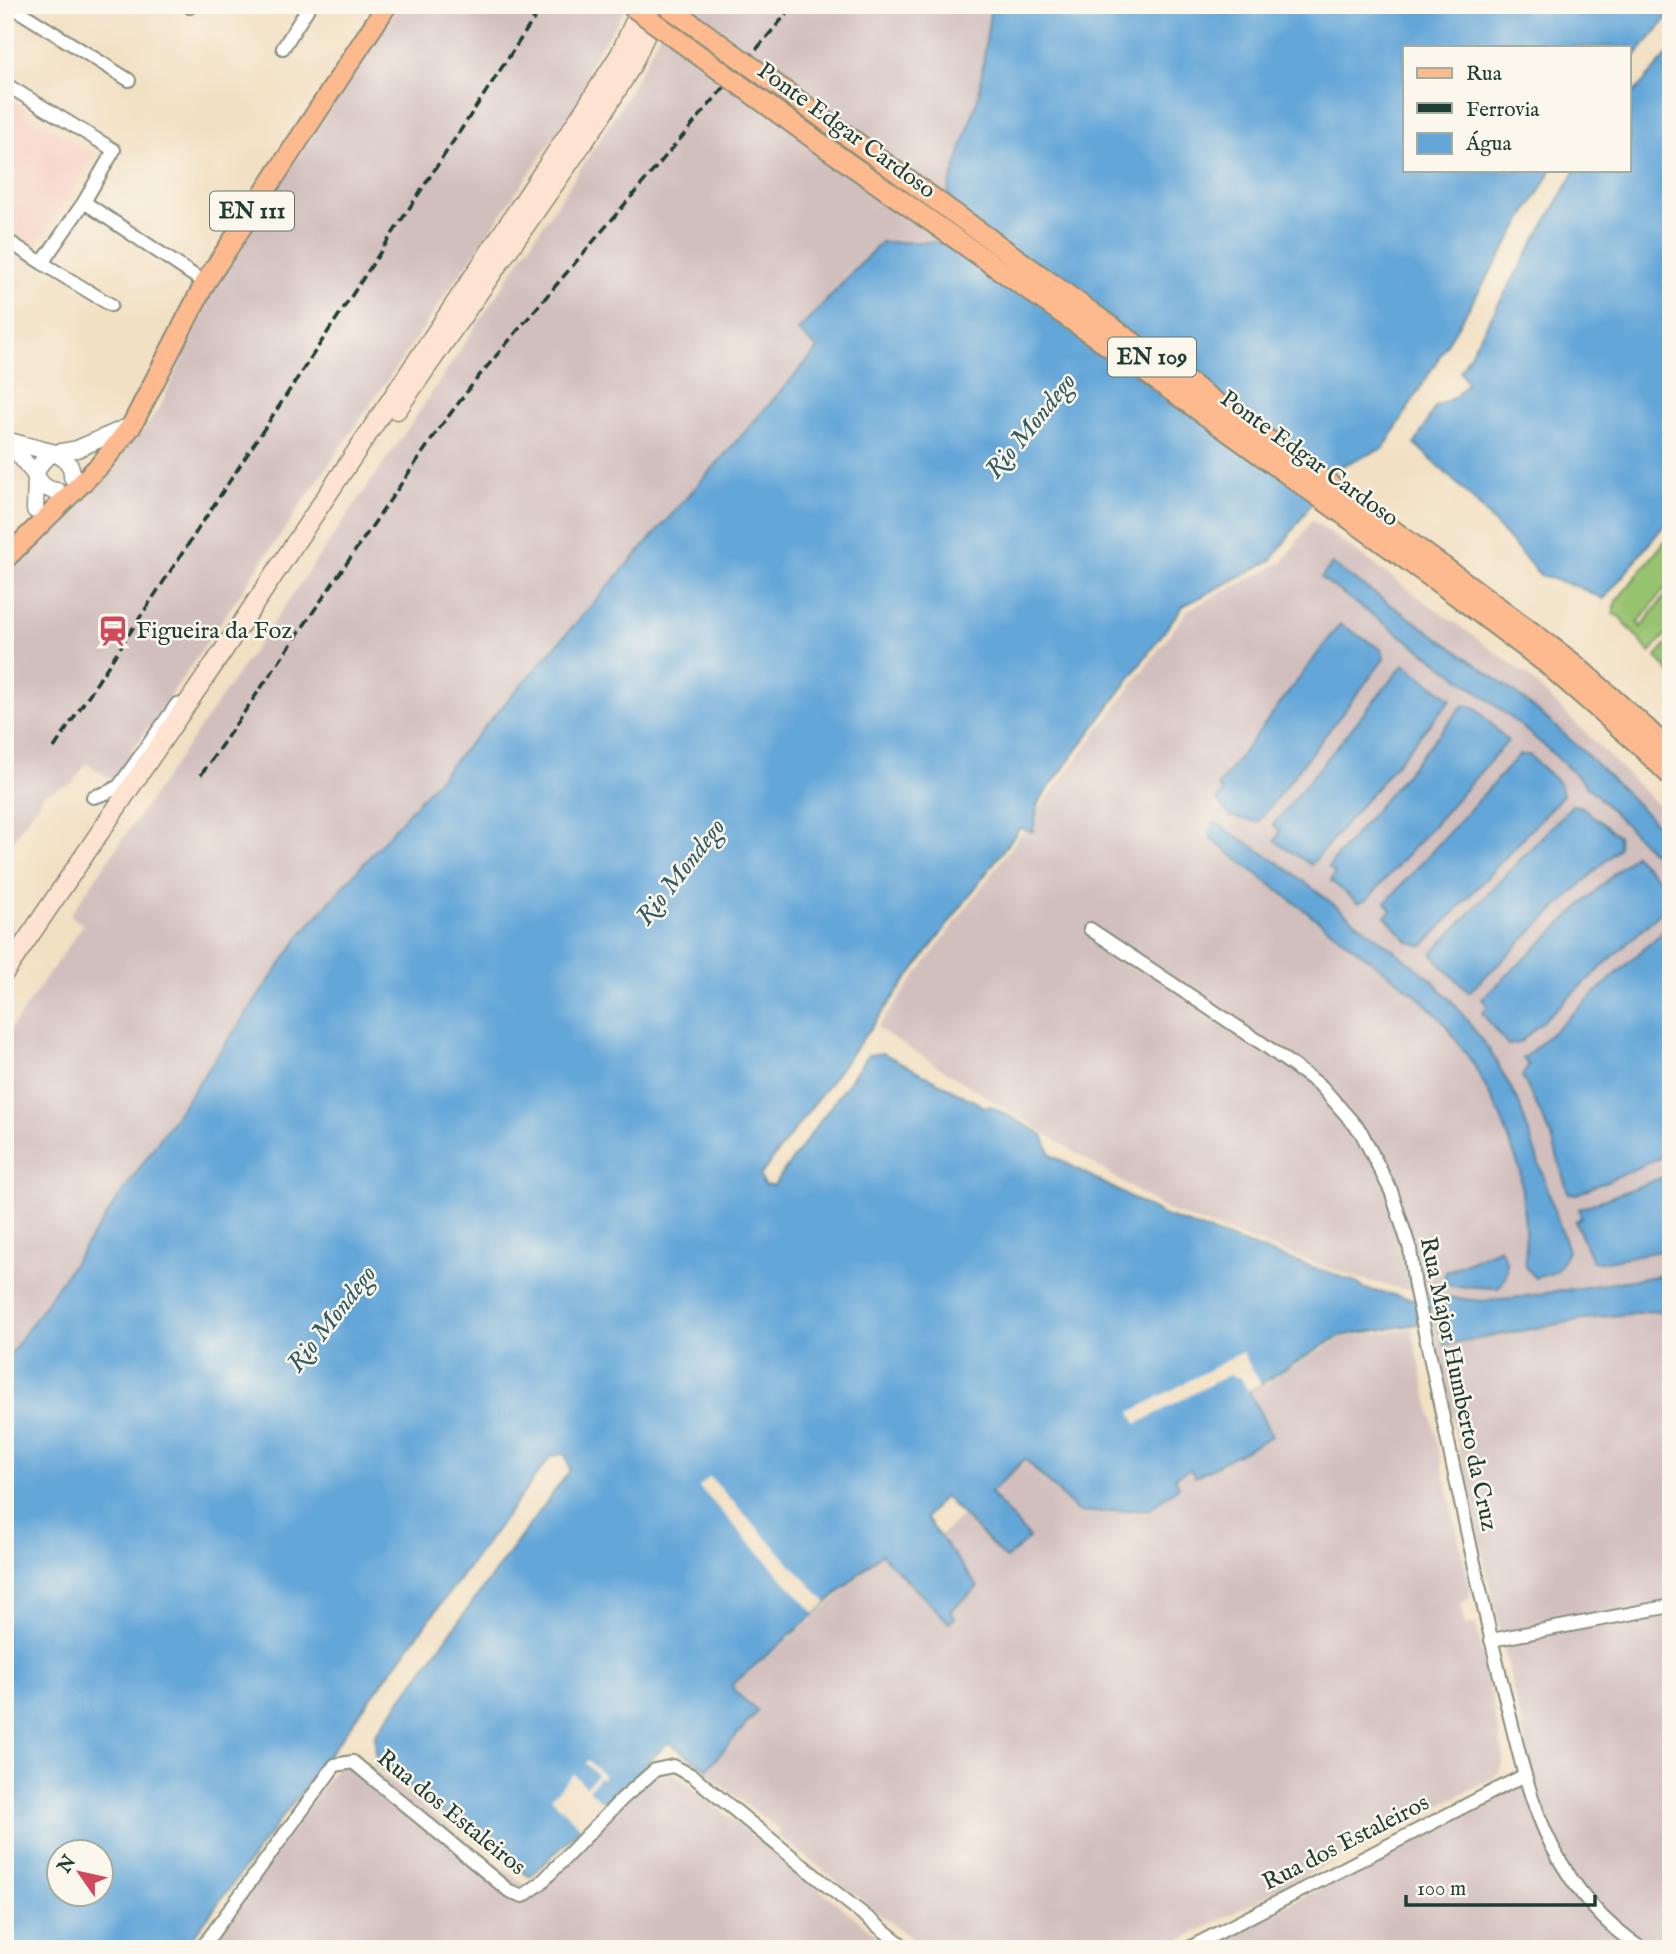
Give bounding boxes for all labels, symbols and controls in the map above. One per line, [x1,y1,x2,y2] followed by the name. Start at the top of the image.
[1403,46,1630,172] legend
[750,56,942,206] street label: Ponte Edgar Cardoso
[1466,61,1503,88] text: Rua
[1466,97,1540,124] text: Ferrovia
[1465,130,1512,158] text: Água
[210,192,294,230] road number: EN 111
[1108,338,1196,376] road number: EN 109
[978,366,1085,486] water label: Rio Mondego
[1213,384,1405,534] street label: Ponte Edgar Cardoso
[96,614,130,648] station icon: Figueira da Foz
[136,616,292,647] place label: Figueira da Foz
[629,812,734,933] water label: Rio Mondego
[1412,1234,1504,1534] street label: Rua Major Humberto da Cruz
[280,1259,385,1380] water label: Rio Mondego
[370,1743,532,1883] street label: Rua dos Estaleiros
[1257,1788,1435,1898] street label: Rua dos Estaleiros
[46,1839,116,1909] north arrow
[52,1851,82,1879] text: N
[1406,1863,1596,1907] scale bar
[1417,1876,1466,1903] text: 100 m

